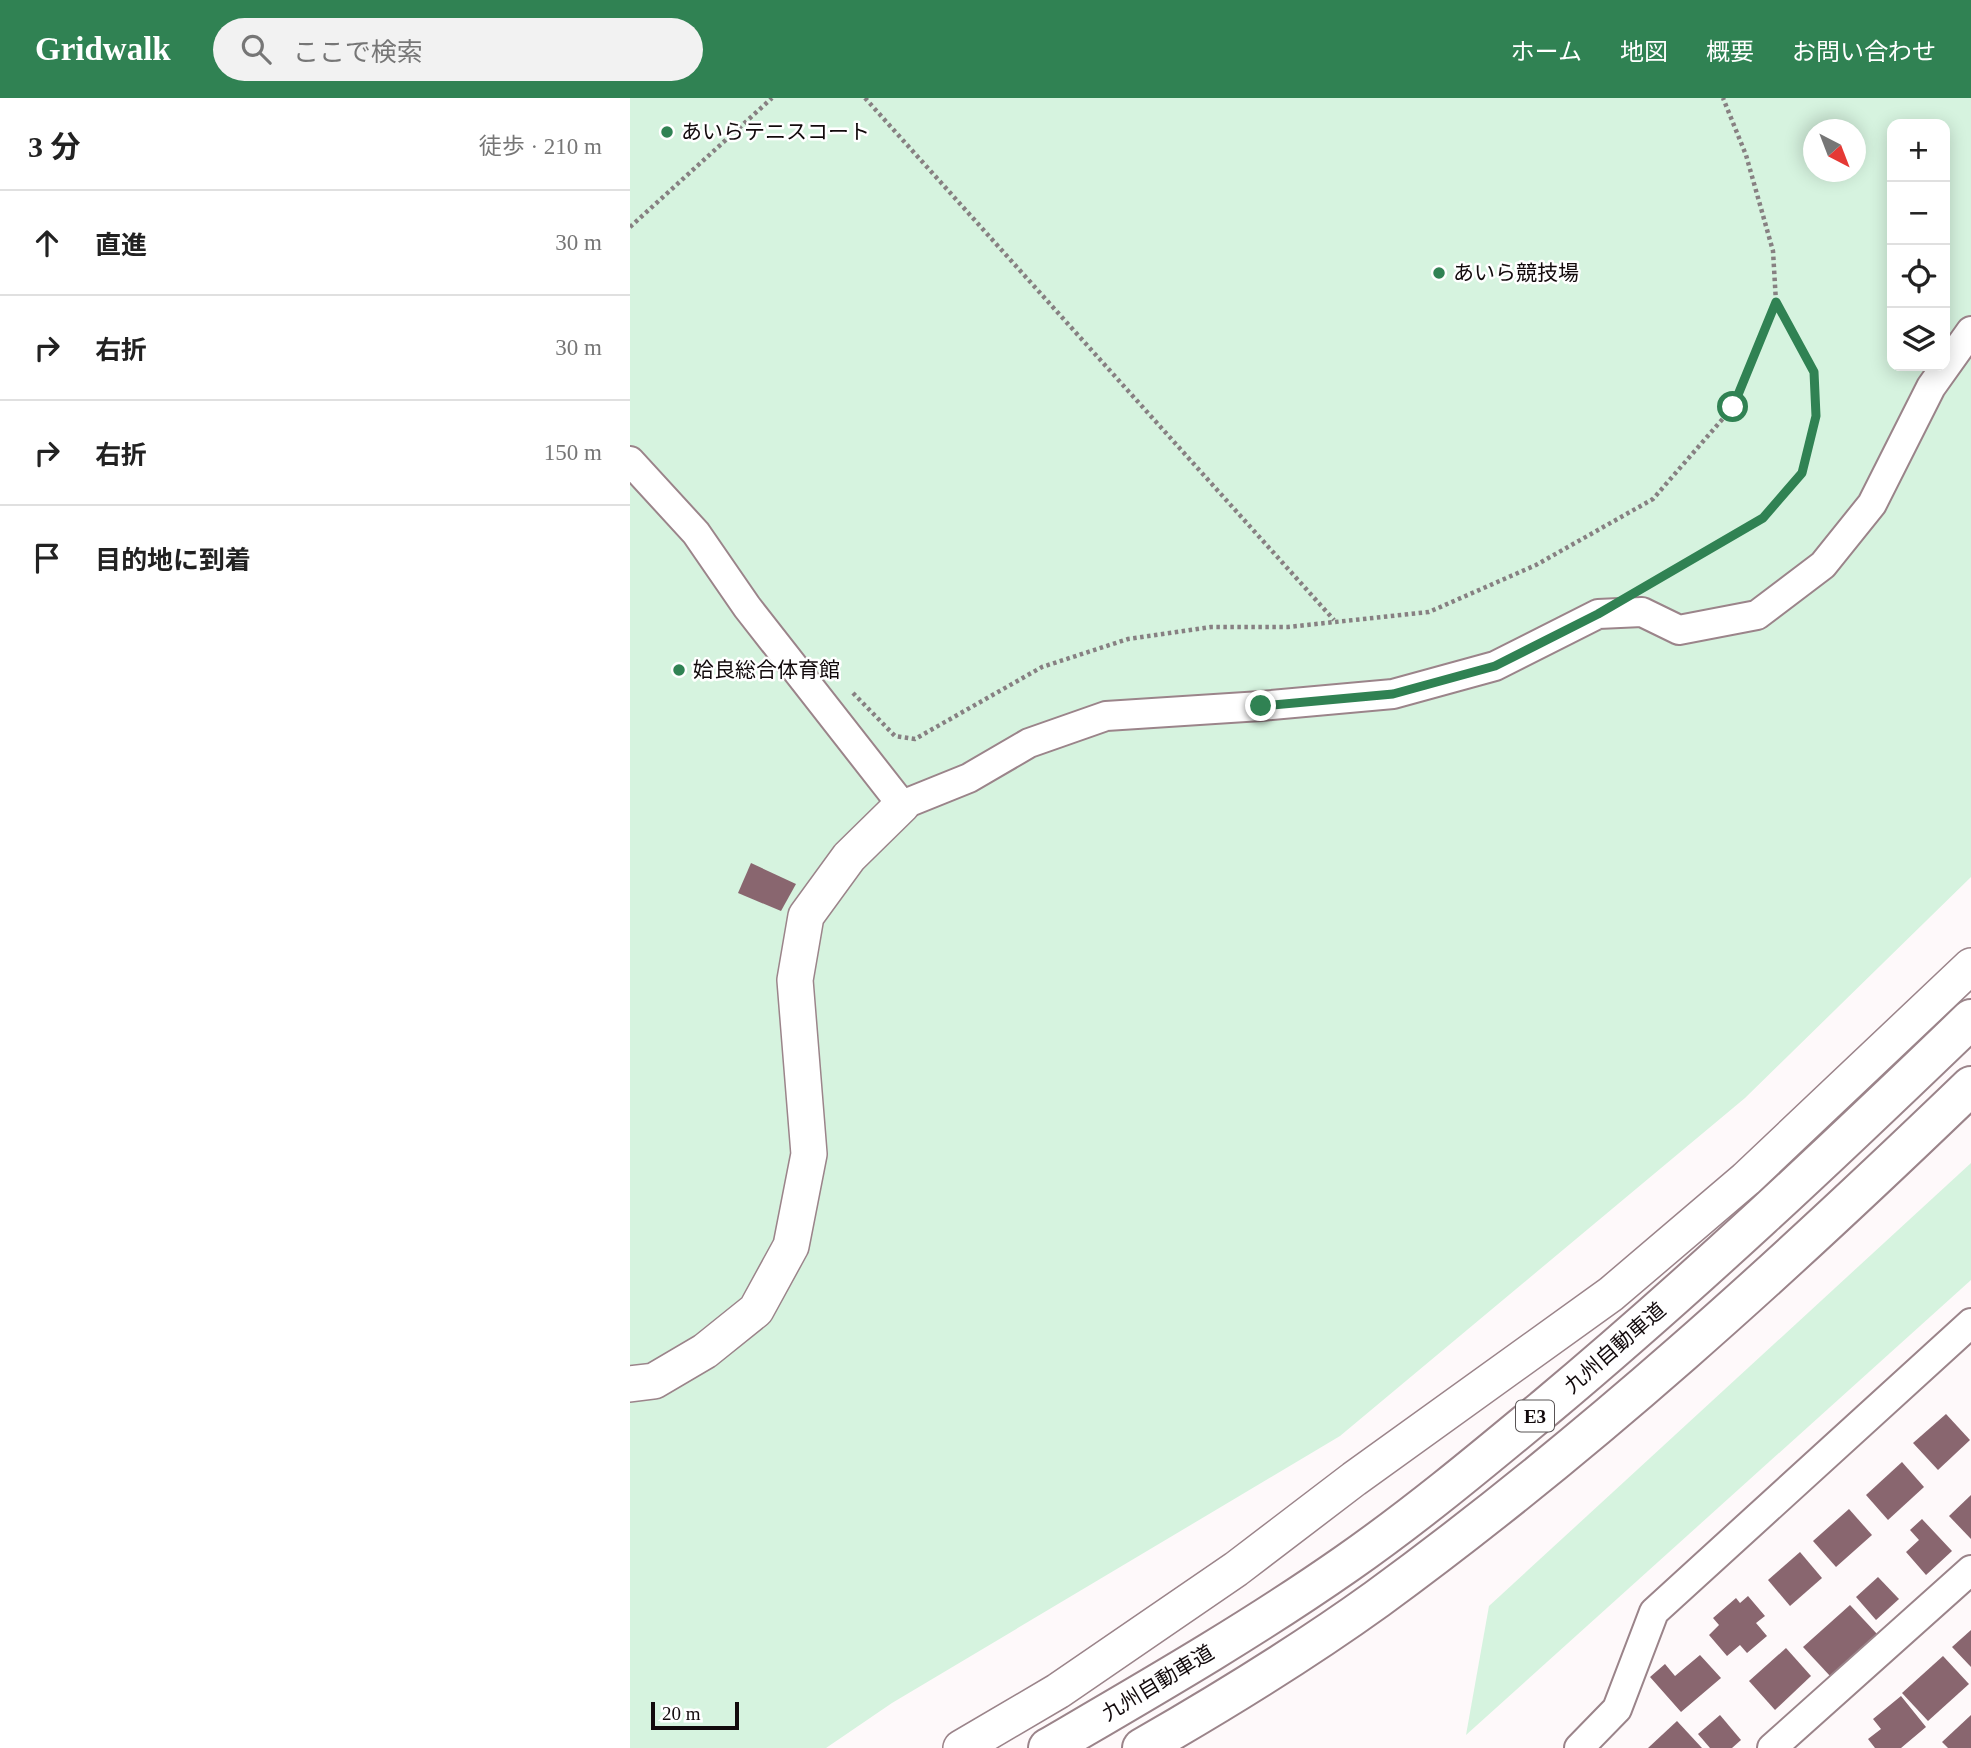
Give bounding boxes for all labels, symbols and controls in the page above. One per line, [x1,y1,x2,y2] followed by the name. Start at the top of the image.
[213,18,703,81] search box
[237,30,275,68] icon: search
[35,31,171,67] text: Gridwalk
[293,38,423,67] text: ここで検索
[1511,39,1582,65] text: ホーム
[1620,39,1668,65] text: 地図
[1706,39,1754,65] text: 概要
[1792,39,1936,65] text: お問い合わせ
[1803,119,1866,182] north arrow
[1887,119,1950,371] map controls
[1887,119,1950,182] button: +
[681,120,870,144] place label: あいらテニスコート
[659,124,675,140] marker: あいらテニスコート
[28,130,81,163] text: 3 分
[479,134,602,159] text: 徒歩 · 210 m
[1887,182,1950,245] button: −
[28,224,66,262] icon: ahead
[555,230,602,255] text: 30 m
[95,231,147,260] text: 直進
[1887,245,1950,308] button: locate
[1453,261,1579,285] place label: あいら競技場
[1431,265,1447,281] marker: あいら競技場
[1887,308,1950,371] button: layers
[28,329,66,367] icon: right
[555,335,602,360] text: 30 m
[95,336,147,365] text: 右折
[1717,391,1748,422] route start
[28,434,66,472] icon: right
[544,440,602,465] text: 150 m
[95,441,147,470] text: 右折
[28,539,66,577] icon: arrive
[95,546,251,575] text: 目的地に到着
[693,658,840,682] place label: 姶良総合体育館
[671,662,687,678] marker: 姶良総合体育館
[1245,690,1276,721] route end
[1560,1298,1670,1398] street label: 九州自動車道
[1516,1400,1554,1432] road number: E3
[1098,1640,1218,1726] street label: 九州自動車道
[651,1699,738,1731] scale bar
[662,1703,701,1724] text: 20 m

